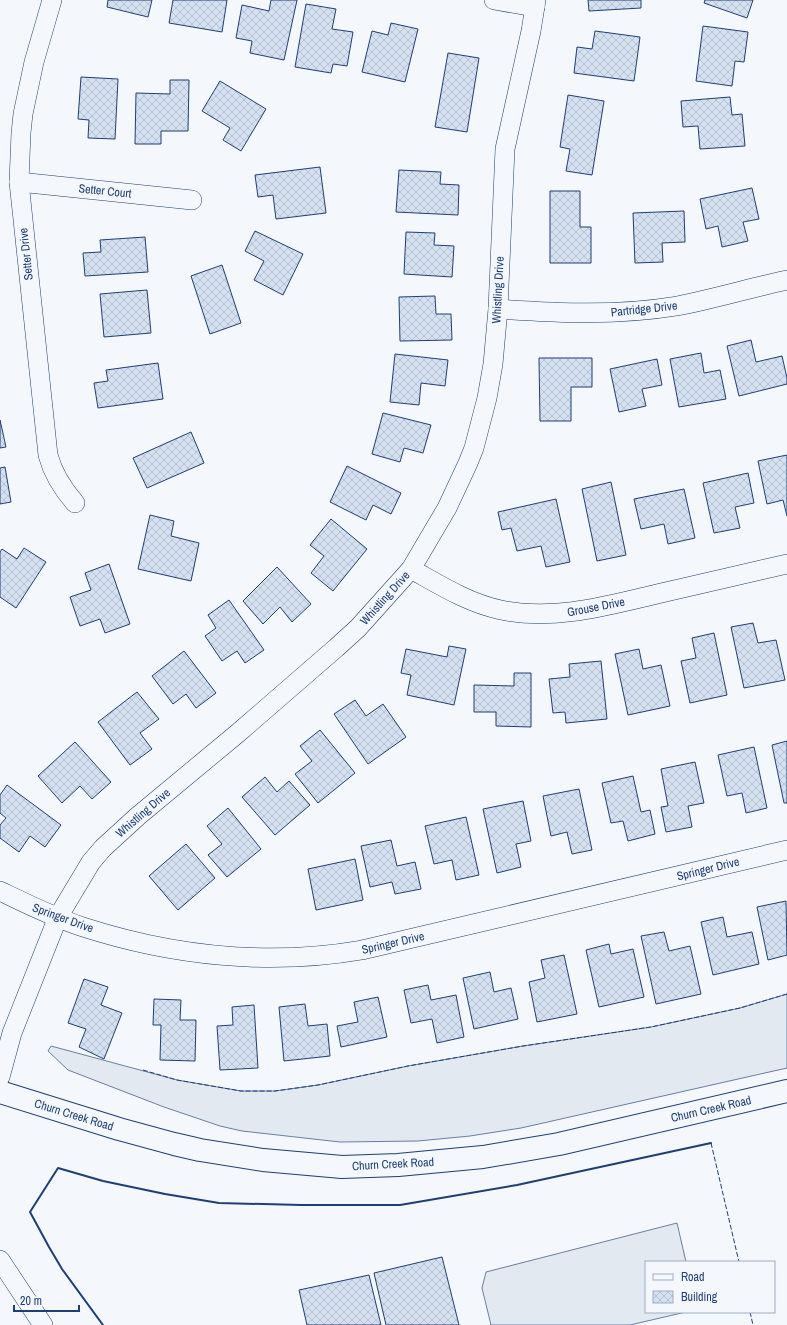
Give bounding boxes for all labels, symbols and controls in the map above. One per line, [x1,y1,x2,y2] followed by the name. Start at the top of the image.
[78,180,132,202] street label: Setter Court
[15,227,37,281] street label: Setter Drive
[488,256,508,324] street label: Whistling Drive
[610,298,678,320] street label: Partridge Drive
[357,568,413,628] street label: Whistling Drive
[566,594,626,620] street label: Grouse Drive
[112,785,174,841] street label: Whistling Drive
[675,853,741,885] street label: Springer Drive
[30,900,96,936] street label: Springer Drive
[360,928,426,958] street label: Springer Drive
[669,1092,753,1126] street label: Churn Creek Road
[32,1095,116,1135] street label: Churn Creek Road
[352,1154,434,1174] street label: Churn Creek Road
[645,1261,775,1313] legend
[681,1269,705,1285] text: Road
[14,1287,79,1313] scale bar
[681,1289,718,1305] text: Building
[20,1293,42,1309] text: 20 m

